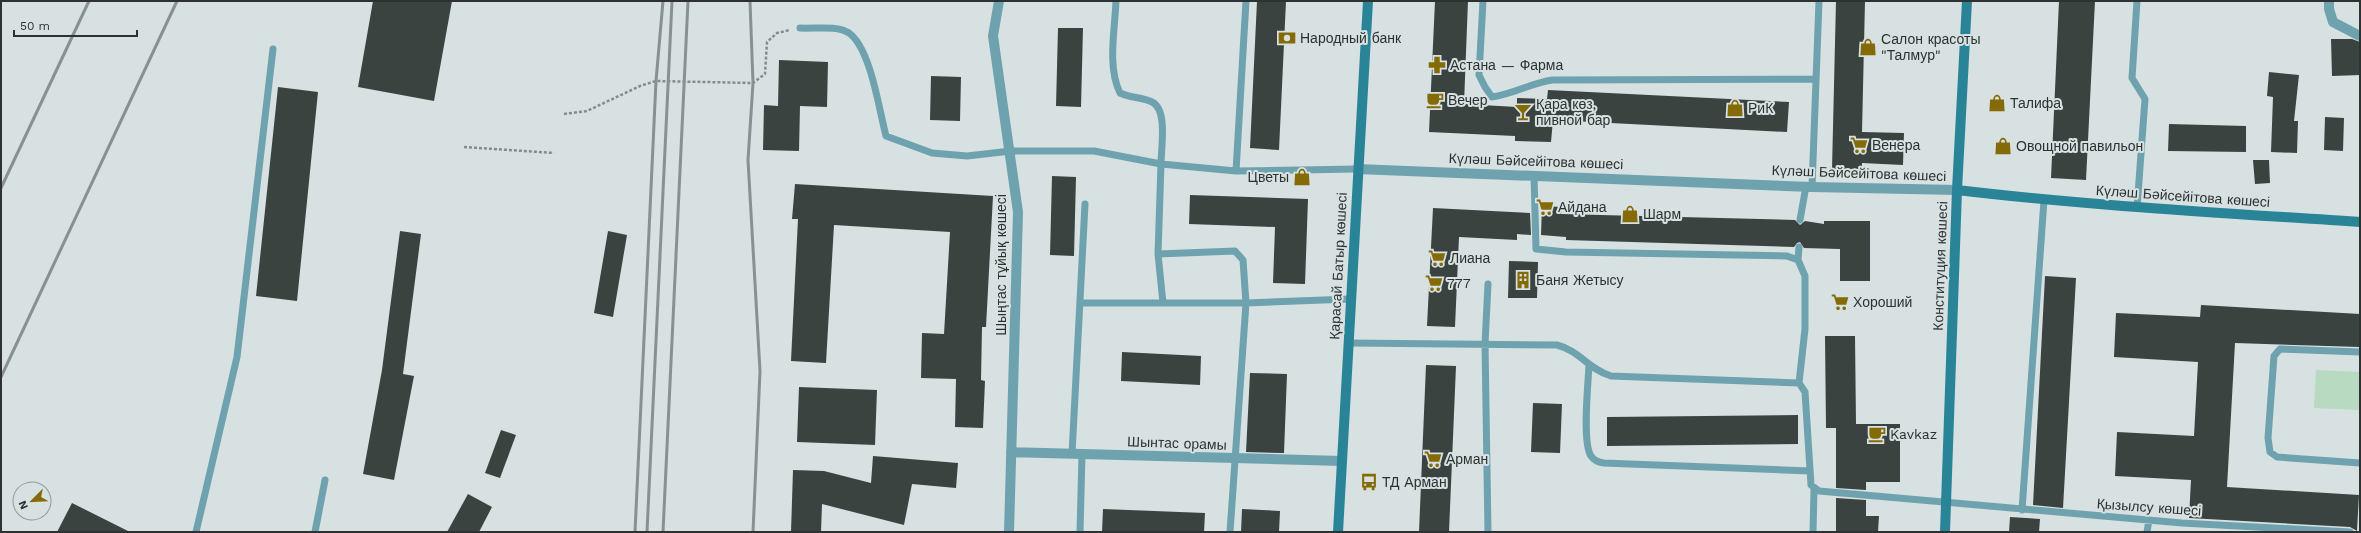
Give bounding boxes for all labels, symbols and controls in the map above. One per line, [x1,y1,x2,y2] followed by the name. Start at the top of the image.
[14,12,137,38] scale bar
[20,19,50,33] text: 50 m
[1277,28,1297,48] bank icon: Народный банк
[1300,30,1402,46] place label: Народный банк
[1881,31,1980,63] place label: Салон красоты "Талмур"
[1858,37,1878,57] shop icon: Салон красоты "Талмур"
[1427,55,1447,75] pharmacy icon: Астана — Фарма
[1450,57,1563,73] place label: Астана — Фарма
[1425,90,1445,110] cafe icon: Вечер
[1448,92,1488,108] place label: Вечер
[1987,93,2007,113] shop icon: Талифа
[2010,95,2061,111] place label: Талифа
[1536,96,1610,128] place label: Қара көз, пивной бар
[1725,98,1745,118] shop icon: РиК
[1748,100,1774,116] place label: РиК
[1513,102,1533,122] bar icon: Қара көз, пивной бар
[1849,135,1869,155] supermarket icon: Венера
[1993,136,2013,156] shop icon: Овощной павильон
[1872,137,1920,153] place label: Венера
[2016,138,2143,154] place label: Овощной павильон
[1448,150,1624,172] street label: Күләш Бәйсейітова көшесі
[1771,162,1947,184] street label: Күләш Бәйсейітова көшесі
[1292,167,1312,187] shop icon: Цветы
[1248,169,1289,185] place label: Цветы
[2095,182,2271,210] street label: Күләш Бәйсейітова көшесі
[1326,192,1350,340] street label: Қарасай Батыр көшесі
[993,194,1009,336] street label: Шыңтас тұйық көшесі
[1535,197,1555,217] supermarket icon: Айдана
[1558,199,1607,215] place label: Айдана
[1930,201,1950,331] street label: Конституция көшесі
[1620,204,1640,224] shop icon: Шарм
[1643,206,1681,222] place label: Шарм
[1427,248,1447,268] supermarket icon: Лиана
[1450,250,1491,266] place label: Лиана
[1513,270,1533,290] building icon: Баня Жетысу
[1536,272,1624,288] place label: Баня Жетысу
[1424,273,1444,293] supermarket icon: 777
[1447,275,1471,291] place label: 777
[1830,292,1850,312] supermarket icon: Хороший
[1853,294,1912,310] place label: Хороший
[1867,424,1887,444] cafe icon: Kavkaz
[1890,426,1937,442] place label: Kavkaz
[1127,433,1227,453] street label: Шынтас орамы
[1423,449,1443,469] supermarket icon: Арман
[1446,451,1488,467] place label: Арман
[1359,472,1379,492] bus stop icon: ТД Арман
[1382,474,1447,490] place label: ТД Арман
[12,481,52,521] north arrow
[2096,495,2202,519] street label: Қызылсу көшесі
[16,498,31,511] text: N

